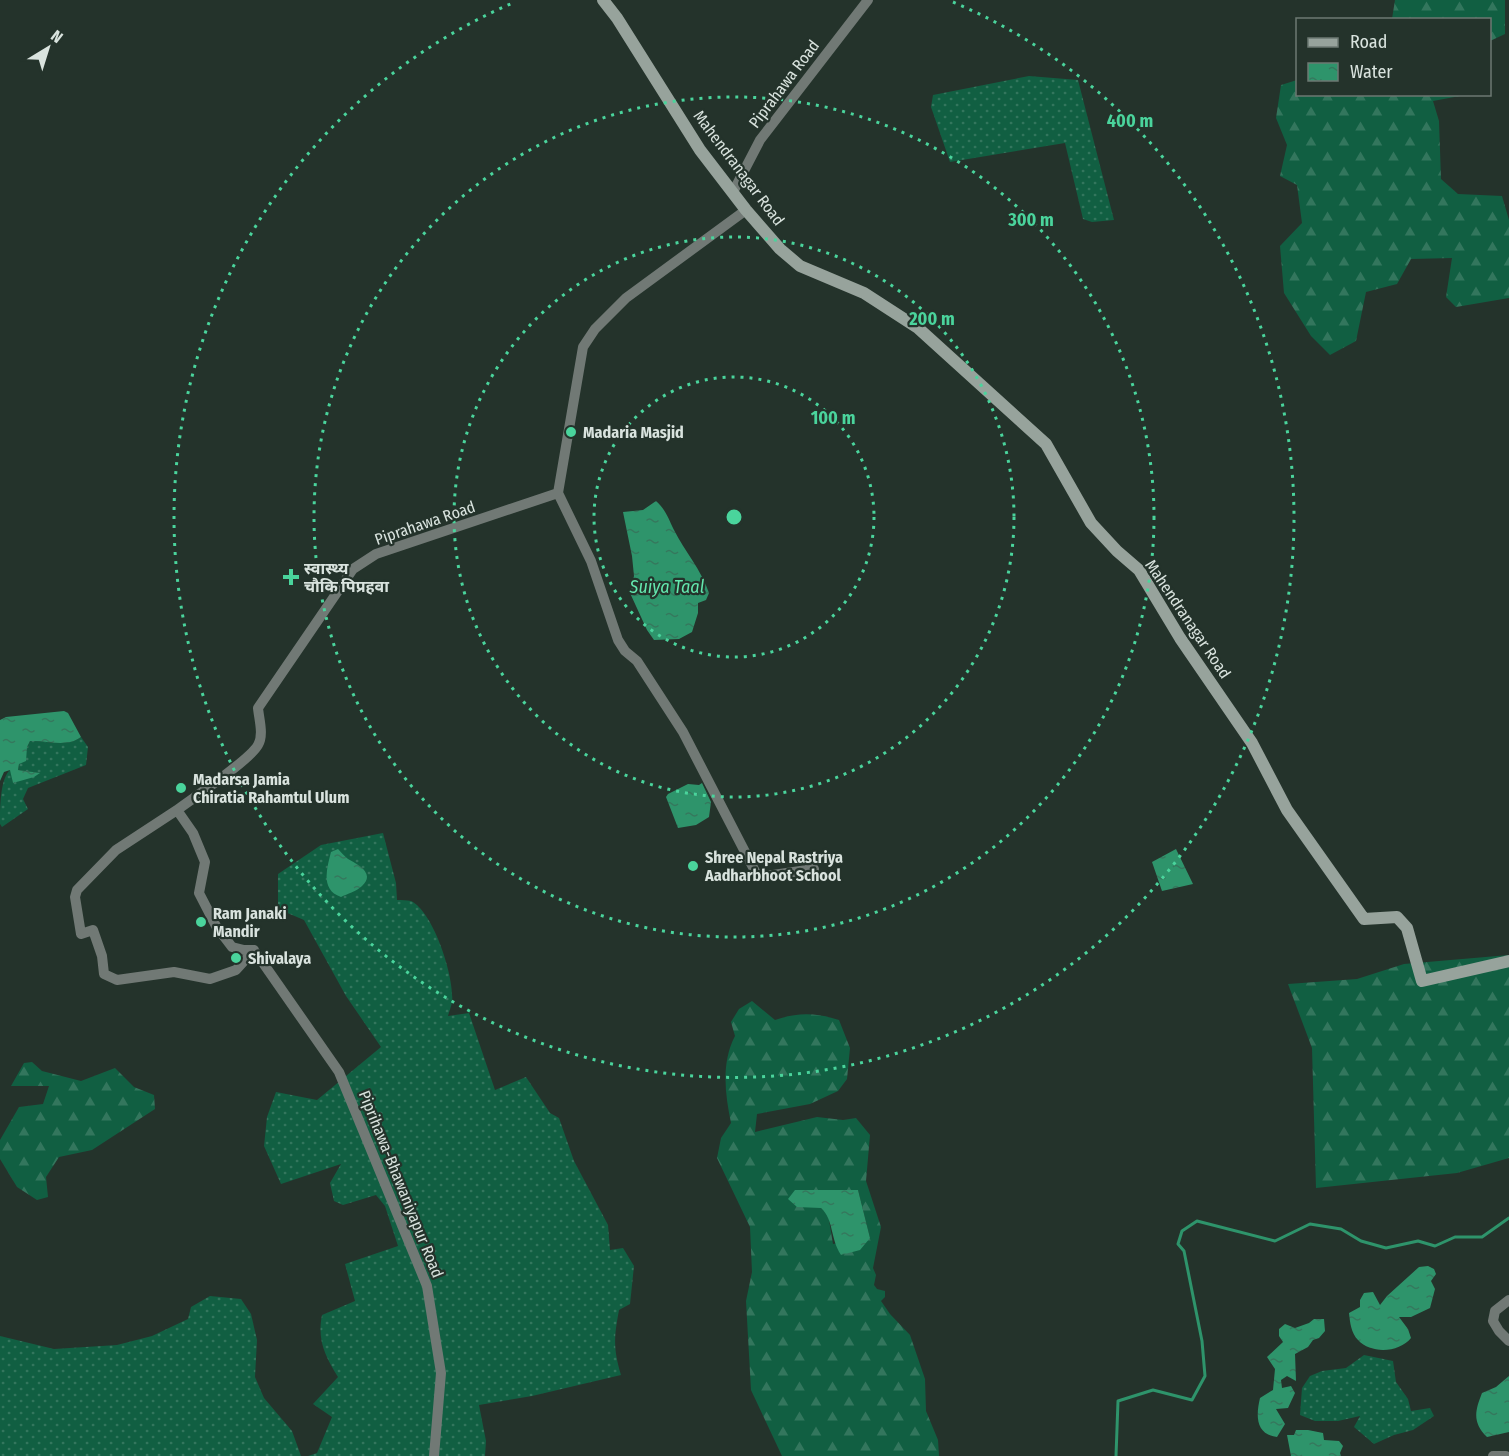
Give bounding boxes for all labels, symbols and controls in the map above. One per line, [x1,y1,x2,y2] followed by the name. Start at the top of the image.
[18,18,78,78] north arrow
[1296,18,1491,96] legend
[47,26,67,47] text: N
[1350,31,1387,53] text: Road
[745,36,823,132] street label: Piprahawa Road
[1350,61,1393,83] text: Water
[690,107,788,229] street label: Mahendranagar Road
[1107,110,1153,132] text: 400 m
[1007,209,1054,231] text: 300 m
[908,308,955,330] text: 200 m
[811,407,855,429] text: 100 m
[583,423,684,442] place label: Madaria Masjid
[564,425,578,439] marker: Madaria Masjid
[372,497,478,549] street label: Piprahawa Road
[724,507,744,527] centre of rings
[1141,556,1235,682] street label: Mahendranagar Road
[304,559,389,596] place label: स्वास्थ्य चाैकि पिप्रहवा
[282,568,300,586] marker: स्वास्थ्य चाैकि पिप्रहवा
[629,576,705,598] water label: Suiya Taal
[193,770,349,807] place label: Madarsa Jamia Chiratia Rahamtul Ulum
[174,781,188,795] marker: Madarsa Jamia Chiratia Rahamtul Ulum
[704,848,843,885] place label: Shree Nepal Rastriya Aadharbhoot School
[686,859,700,873] marker: Shree Nepal Rastriya Aadharbhoot School
[213,904,287,941] place label: Ram Janaki Mandir
[194,915,208,929] marker: Ram Janaki Mandir
[248,949,311,968] place label: Shivalaya
[229,951,243,965] marker: Shivalaya
[355,1088,447,1280] street label: Piprihawa-Bhawaniyapur Road

